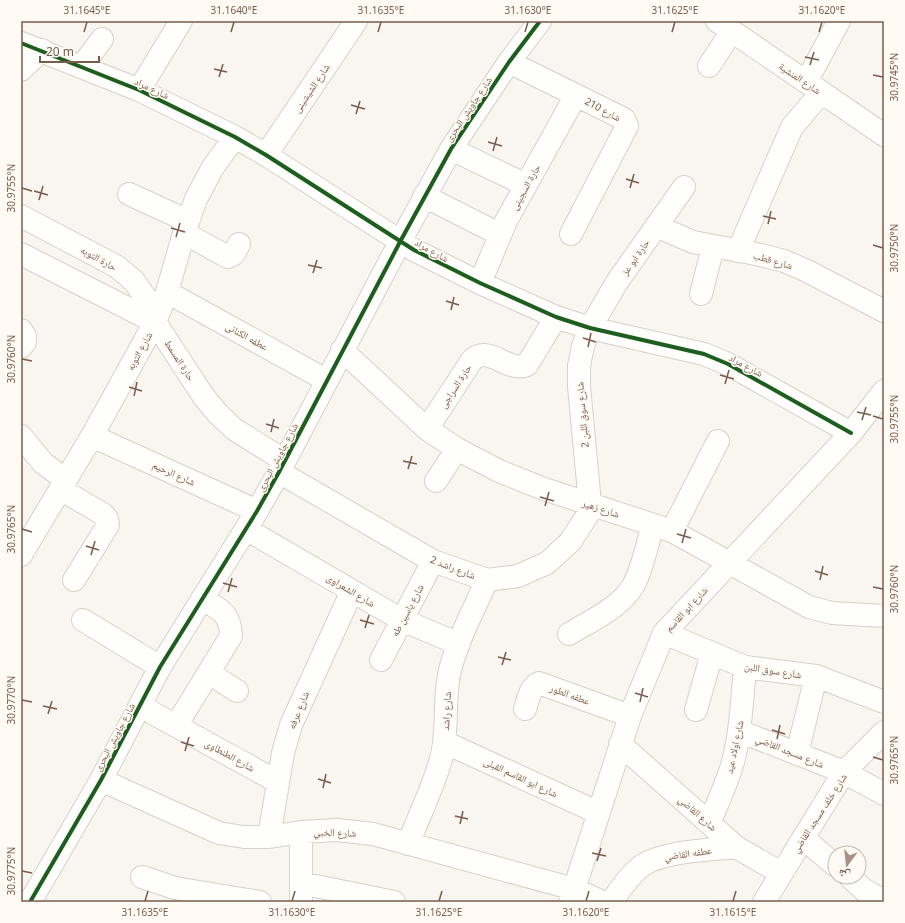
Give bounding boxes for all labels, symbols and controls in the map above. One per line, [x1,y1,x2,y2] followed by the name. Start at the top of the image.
[64,3,110,17] text: 31.1645°E
[211,3,257,17] text: 31.1640°E
[358,3,404,17] text: 31.1635°E
[505,3,551,17] text: 31.1630°E
[652,3,698,17] text: 31.1625°E
[799,3,845,17] text: 31.1620°E
[40,38,99,64] scale bar
[46,43,74,60] text: 20 m
[887,53,901,101] text: 30.9745°N
[776,59,824,97] street label: شارع المنشية
[289,60,333,115] street label: شارع الشيشينى
[441,73,495,144] street label: شارع جاويش البحرى
[132,74,172,102] street label: شارع مراد
[583,94,624,124] street label: شارع 210
[507,161,544,213] street label: حارة السجينى
[4,164,18,212] text: 30.9755°N
[887,224,901,272] text: 30.9750°N
[413,235,452,265] street label: شارع مراد
[617,236,653,279] street label: حارة ابو عز
[78,242,120,274] street label: حارة التوبه
[752,248,795,272] street label: شارع قطب
[223,319,271,353] street label: عطفه الكنانى
[123,329,155,373] street label: شارع التوبه
[4,335,18,383] text: 30.9760°N
[161,337,199,384] street label: حارة المسمط
[726,350,766,380] street label: شارع مراد
[435,361,475,411] street label: حارة السراجى
[572,381,592,448] street label: شارع سوق اللبن 2
[887,395,901,443] text: 30.9755°N
[253,420,301,494] street label: شارع جاويش البحرى
[150,457,198,490] street label: شارع الرحيم
[580,495,622,521] street label: شارع زهير
[4,505,18,553] text: 30.9765°N
[428,552,478,582] street label: شارع راشد 2
[887,565,901,613] text: 30.9760°N
[324,570,378,610] street label: شارع الشعراوى
[387,581,427,639] street label: شارع ياسين طه
[662,583,711,635] street label: شارع ابو القاسم
[743,659,803,681] street label: شارع سوق اللبن
[4,676,18,724] text: 30.9770°N
[547,680,592,708] street label: عطفه الطور
[284,689,312,731] street label: شارع عرفه
[438,691,454,731] street label: شارع راشد
[90,700,138,774] street label: شارع جاويش البحرى
[722,719,747,775] street label: شارع اولاد عيد
[753,731,827,773] street label: شارع مسجد القاضي
[203,736,258,775] street label: شارع الطنطاوى
[887,736,901,784] text: 30.9765°N
[481,754,561,801] street label: شارع ابو القاسم القبلى
[788,770,851,856] street label: شارع خلف مسجد القاضي
[675,792,721,835] street label: شارع القاضي
[313,824,357,841] street label: شارع الخبي
[663,843,713,865] street label: عطفه القاضي
[827,845,867,885] north arrow
[4,847,18,895] text: 30.9775°N
[836,865,852,884] text: ش
[122,905,168,919] text: 31.1635°E
[269,905,315,919] text: 31.1630°E
[416,905,462,919] text: 31.1625°E
[563,905,609,919] text: 31.1620°E
[710,905,756,919] text: 31.1615°E

